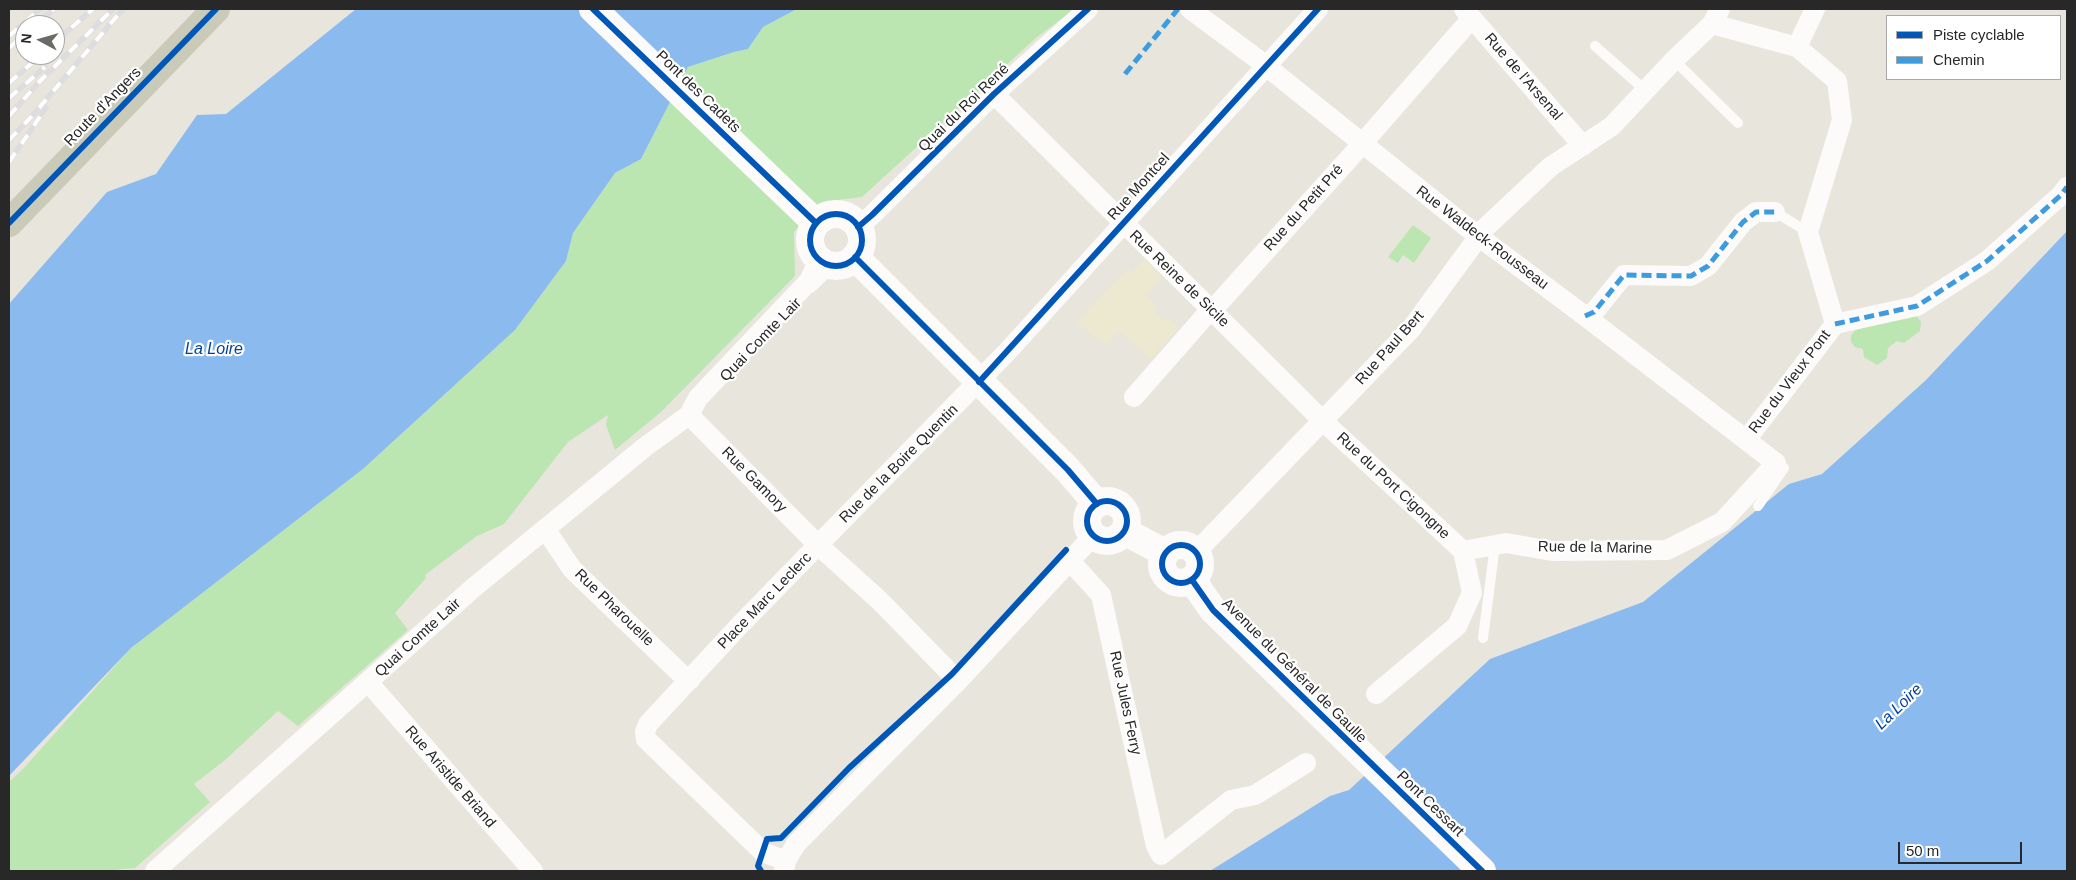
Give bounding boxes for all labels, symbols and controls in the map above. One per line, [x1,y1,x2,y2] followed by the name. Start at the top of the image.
[15,15,65,65] north arrow
[1886,15,2061,80] legend
[1933,26,2025,43] text: Piste cyclable
[1480,30,1566,124] street label: Rue de l'Arsenal
[18,33,35,44] text: N
[652,47,744,137] street label: Pont des Cadets
[1933,51,1985,68] text: Chemin
[915,60,1013,156] street label: Quai du Roi René
[61,64,145,150] street label: Route d'Angers
[1104,150,1174,224] street label: Rue Montcel
[1260,161,1348,255] street label: Rue du Petit Pré
[1412,182,1552,294] street label: Rue Waldeck-Rousseau
[1125,227,1233,331] street label: Rue Reine de Sicile
[717,294,805,386] street label: Quai Comte Lair
[1352,307,1428,389] street label: Rue Paul Bert
[1745,327,1835,437] street label: Rue du Vieux Pont
[185,340,243,360] water label: La Loire
[836,401,962,527] street label: Rue de la Boire Quentin
[1333,429,1453,543] street label: Rue du Port Cigongne
[718,444,790,516] street label: Rue Gamory
[1538,538,1652,558] street label: Rue de la Marine
[714,549,816,653] street label: Place Marc Leclerc
[571,566,657,650] street label: Rue Pharouelle
[371,595,465,681] street label: Quai Comte Lair
[1218,595,1370,747] street label: Avenue du Général de Gaulle
[1105,649,1145,757] street label: Rue Jules Ferry
[1872,680,1926,734] water label: La Loire
[401,722,499,832] street label: Rue Aristide Briand
[1393,767,1467,841] street label: Pont Cessart
[1901,832,2025,864] scale bar
[1906,842,1939,859] text: 50 m

